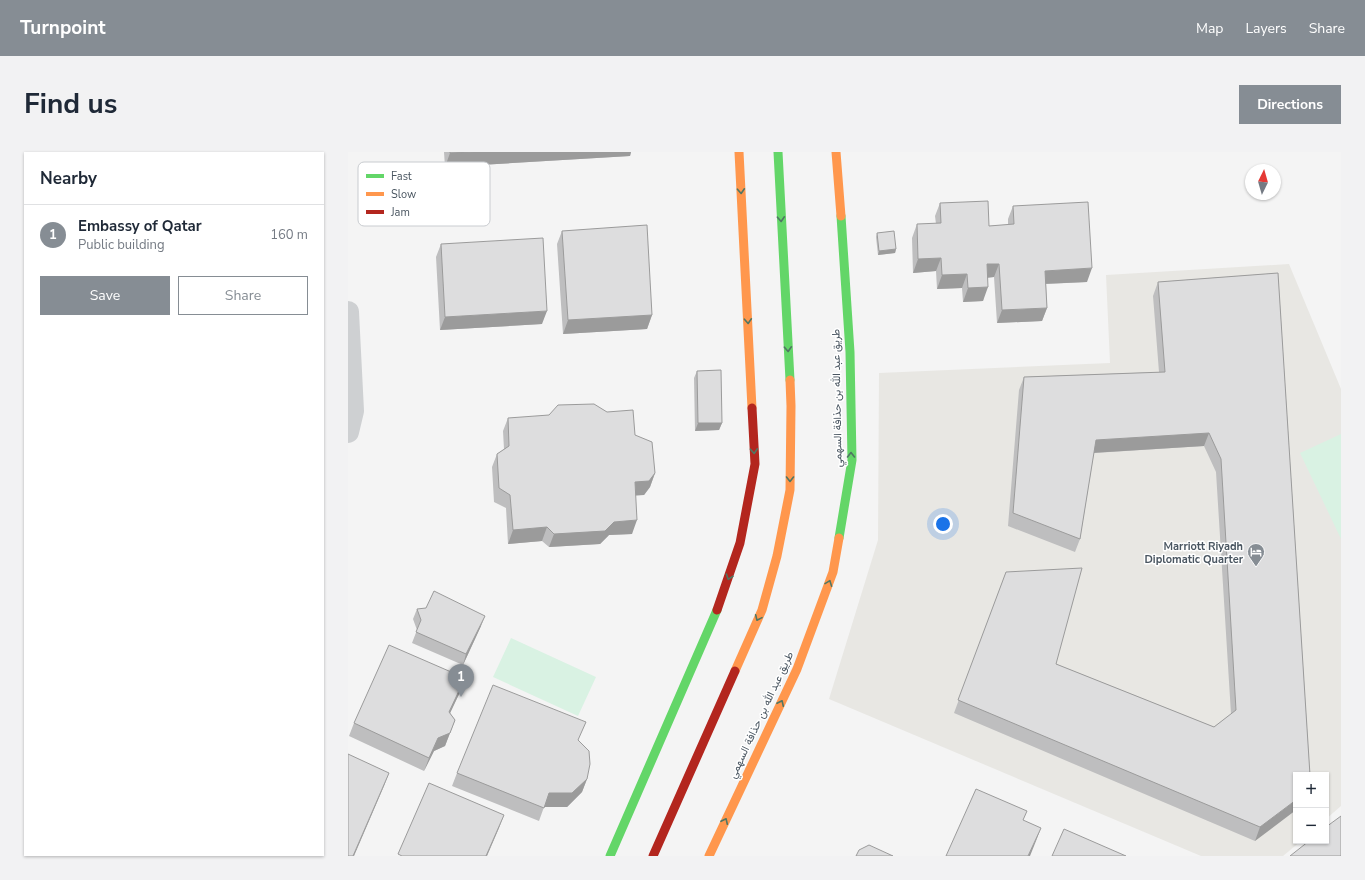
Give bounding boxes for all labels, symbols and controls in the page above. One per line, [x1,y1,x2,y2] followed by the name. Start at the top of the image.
[20,15,106,41] text: Turnpoint
[1196,19,1223,38] text: Map
[1245,19,1287,38] text: Layers
[1309,19,1345,38] text: Share
[24,85,118,123] text: Find us
[1239,85,1341,124] button: Directions
[358,162,490,226] legend
[1245,164,1281,200] north arrow
[40,167,97,190] text: Nearby
[391,169,412,184] text: Fast
[391,187,416,202] text: Slow
[736,188,745,194] one-way arrow
[390,205,410,220] text: Jam
[78,216,202,236] text: Embassy of Qatar
[777,216,786,222] one-way arrow
[49,226,57,244] text: 1
[270,226,308,244] text: 160 m
[78,236,165,254] text: Public building
[40,276,170,315] button: Save
[178,276,308,315] button: Share
[743,318,752,324] one-way arrow
[828,329,848,467] street label: طريق عبد الله بن حذافة السهمي
[784,346,792,352] one-way arrow
[750,448,759,454] one-way arrow
[847,452,855,458] one-way arrow
[786,476,794,482] one-way arrow
[933,514,953,534] your location
[1144,539,1244,567] place label: Marriott Riyadh Diplomatic Quarter
[1246,542,1266,567] hotel icon: Marriott Riyadh Diplomatic Quarter
[725,574,733,581] one-way arrow
[825,579,833,586] one-way arrow
[755,614,763,622] one-way arrow
[725,649,799,782] street label: طريق عبد الله بن حذافة السهمي
[448,664,474,697] pin: 1
[776,700,784,707] one-way arrow
[1293,772,1329,844] map controls
[1293,772,1329,808] button: +
[1293,808,1329,844] button: −
[720,817,728,825] one-way arrow

